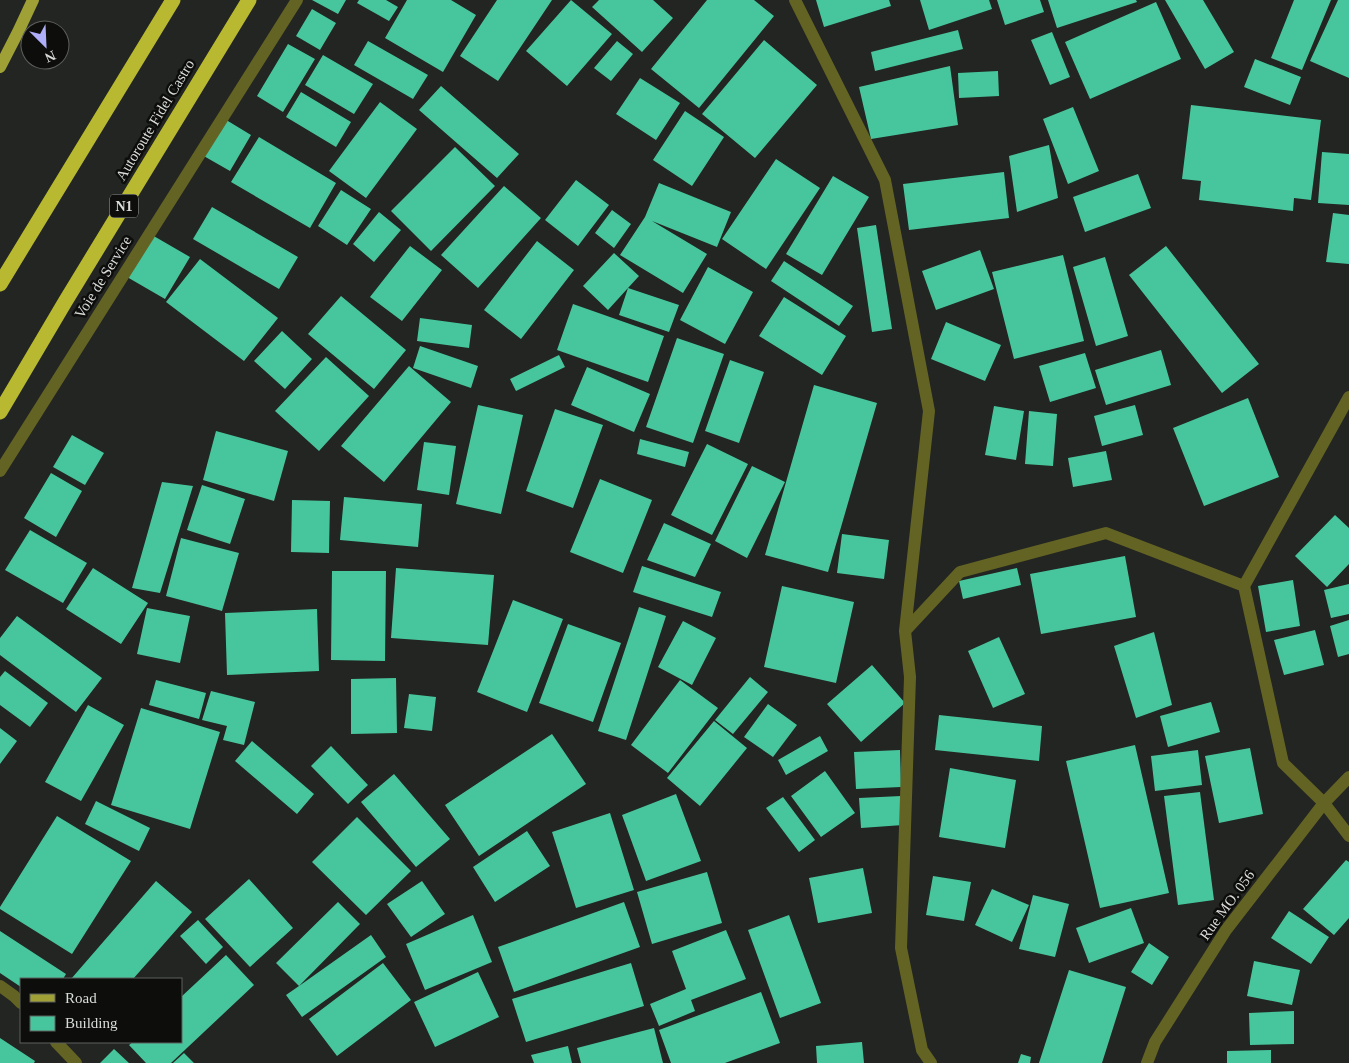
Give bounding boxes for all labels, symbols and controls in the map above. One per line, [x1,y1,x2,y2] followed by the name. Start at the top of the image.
[20,20,70,70] north arrow
[42,48,58,65] text: N
[113,57,197,183] street label: Autoroute Fidel Castro
[110,195,138,218] road number: N1
[71,233,135,321] street label: Voie de Service
[1196,867,1258,943] street label: Rue MO. 056
[20,978,182,1043] legend
[65,990,97,1006] text: Road
[65,1015,118,1031] text: Building

